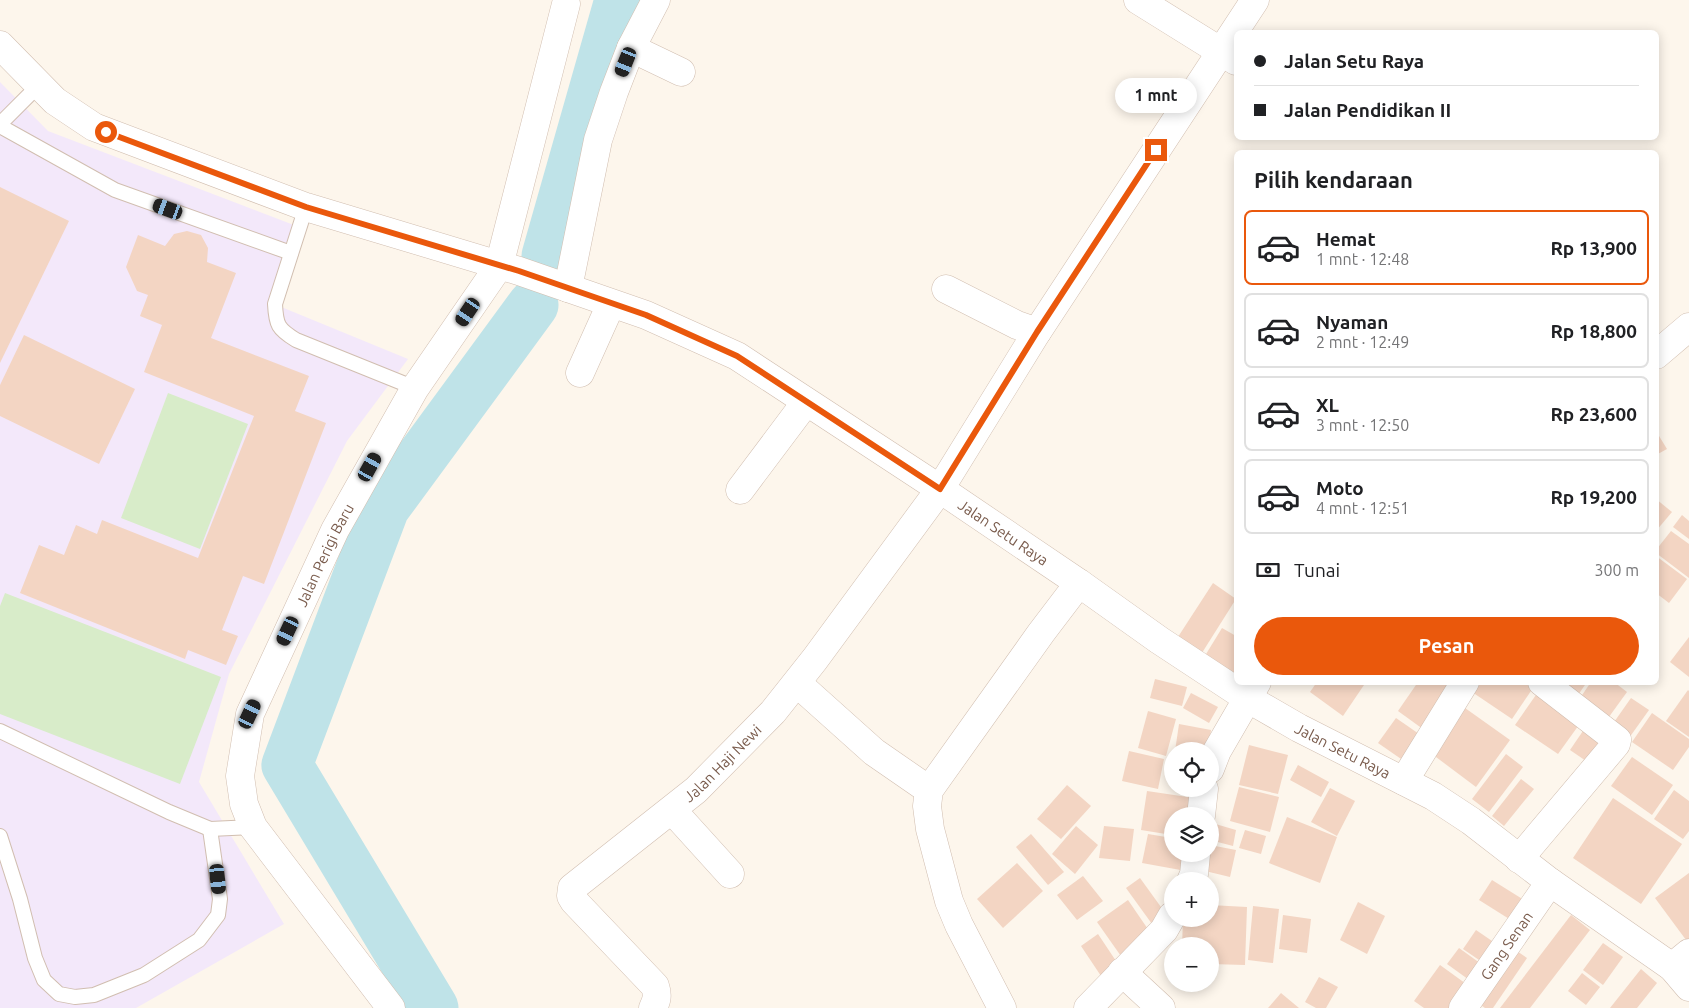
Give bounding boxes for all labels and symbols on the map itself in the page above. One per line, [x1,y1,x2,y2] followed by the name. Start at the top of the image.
[613,45,638,79] car
[1115,78,1197,112] callout: 1 mnt
[95,121,117,143] route start
[1145,139,1167,161] route end
[151,197,184,221] car
[453,295,482,329] car
[356,450,383,484] car
[955,496,1052,568] street label: Jalan Setu Raya
[292,500,357,609] street label: Jalan Perigi Baru
[274,614,301,648] car
[236,697,263,731] car
[1292,719,1394,782] street label: Jalan Setu Raya
[680,721,764,805] street label: Jalan Haji Newi
[208,863,227,895] car
[1477,908,1536,983] street label: Gang Senan

